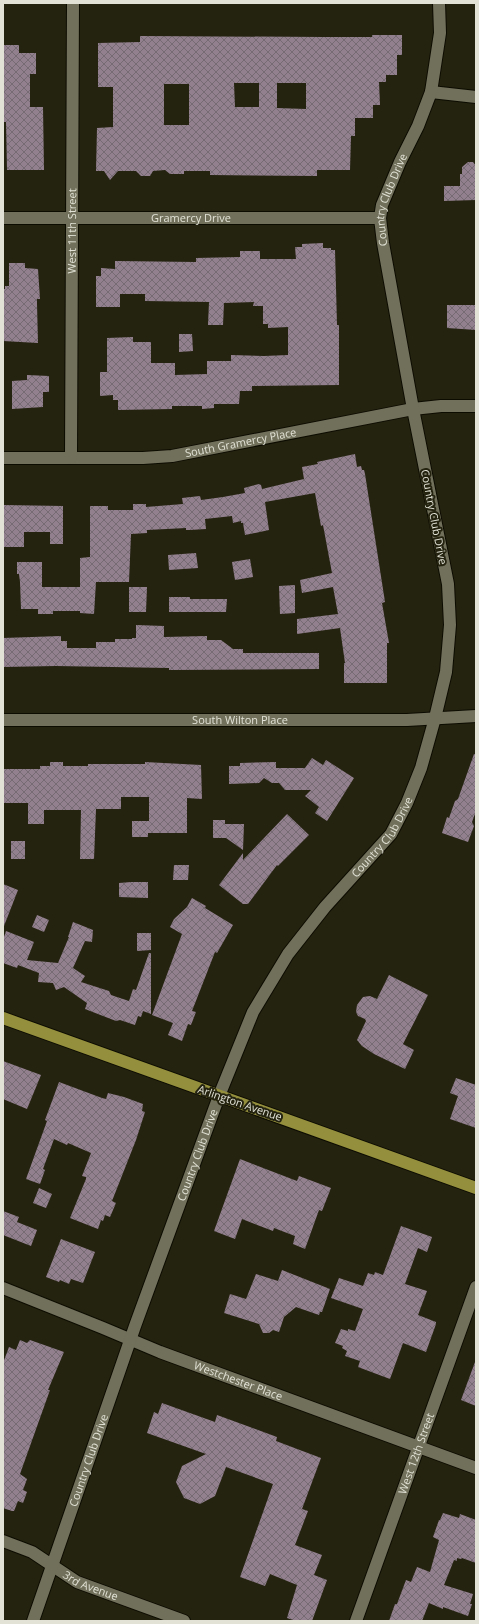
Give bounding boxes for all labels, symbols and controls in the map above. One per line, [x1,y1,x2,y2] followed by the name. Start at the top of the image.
[372,151,410,247] street label: Country Club Drive
[64,188,79,274] street label: West 11th Street
[151,210,231,225] street label: Gramercy Drive
[184,424,297,460] street label: South Gramercy Place
[418,468,451,566] street label: Country Club Drive
[192,712,288,727] street label: South Wilton Place
[347,794,416,880] street label: Country Club Drive
[196,1081,284,1124] street label: Arlington Avenue
[173,1107,221,1203] street label: Country Club Drive
[192,1357,285,1403] street label: Westchester Place
[394,1411,437,1496] street label: West 12th Street
[65,1412,111,1508] street label: Country Club Drive
[60,1567,120,1603] street label: 3rd Avenue

